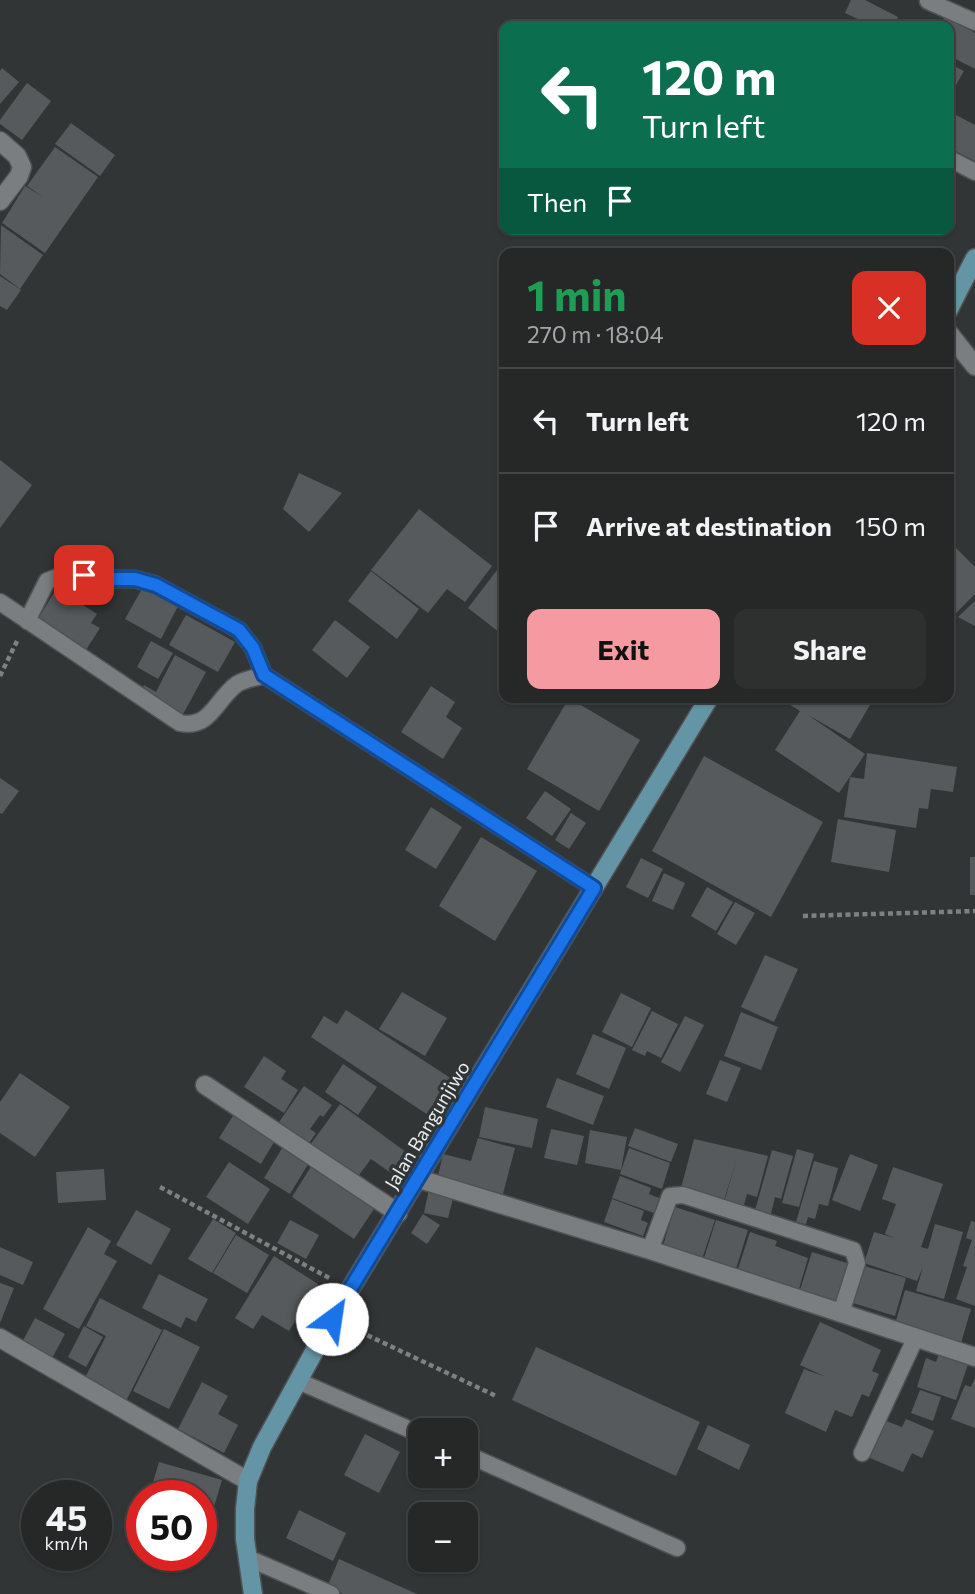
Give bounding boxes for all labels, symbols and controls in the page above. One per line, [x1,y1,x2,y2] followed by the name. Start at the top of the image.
[642,45,776,105] text: 120 m
[527,49,618,140] icon: left
[642,105,766,145] text: Turn left
[601,182,639,220] icon: arrive
[527,186,587,217] text: Then
[527,268,627,320] text: 1 min
[852,271,926,345] button: close
[527,320,664,348] text: 270 m · 18:04
[527,402,565,440] icon: left
[586,405,689,436] text: Turn left
[856,405,926,436] text: 120 m
[527,507,565,545] icon: arrive
[586,510,832,541] text: Arrive at destination
[855,510,926,541] text: 150 m
[54,545,114,605] pin
[65,556,103,594] icon: arrive
[527,609,720,689] button: Exit
[734,609,926,689] button: Share
[379,1056,474,1193] street label: Jalan Bangunjiwo
[295,1282,369,1356] position arrow
[408,1418,478,1572] map controls
[408,1418,478,1488] button: +
[126,1480,217,1571] speed limit sign: 50
[46,1495,87,1538] text: 45
[408,1502,478,1572] button: −
[45,1532,88,1554] text: km/h

